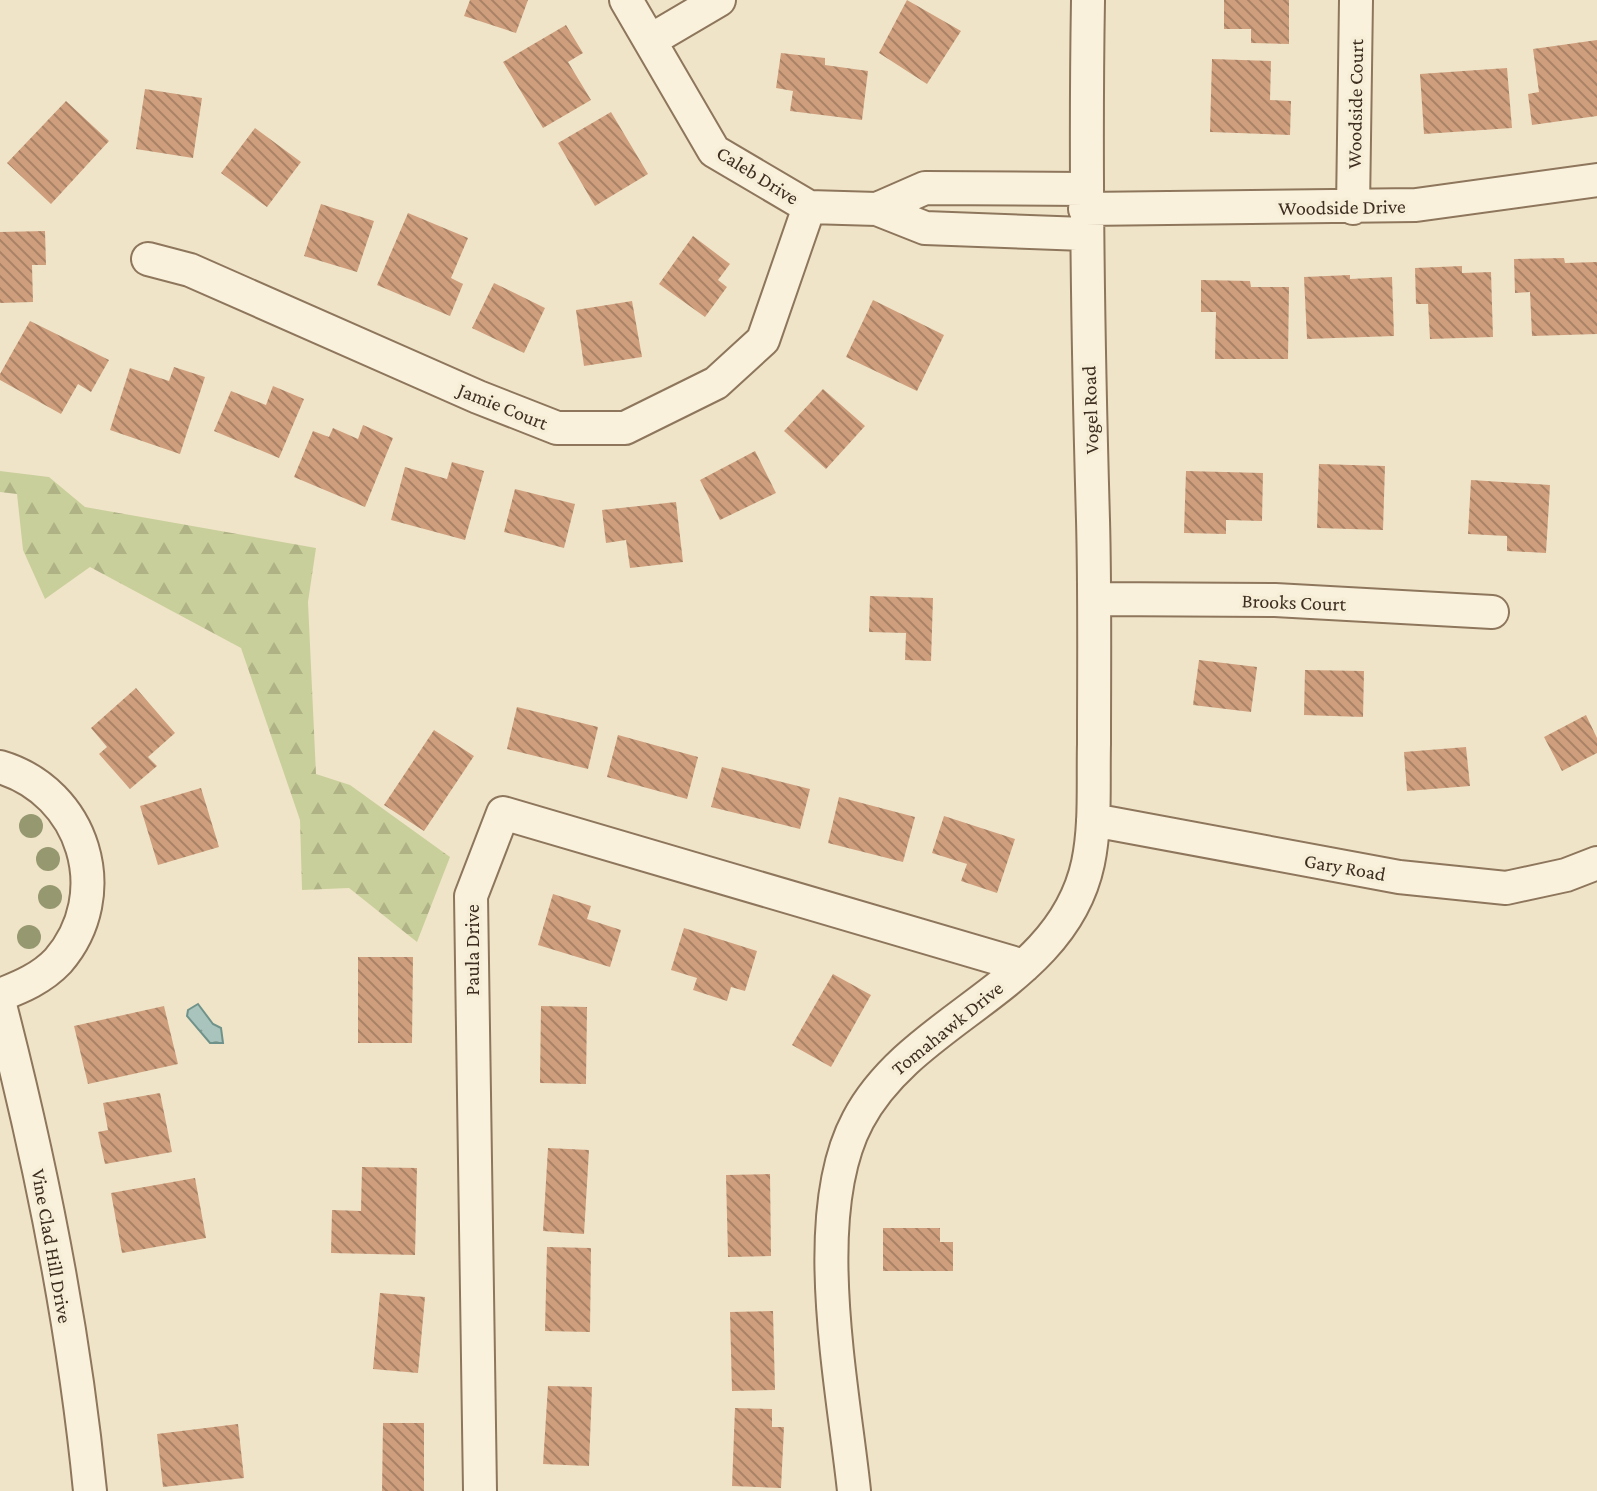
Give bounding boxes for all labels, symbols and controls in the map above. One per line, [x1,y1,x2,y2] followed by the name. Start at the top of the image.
[1343,38,1367,169] street label: Woodside Court
[713,141,803,209] street label: Caleb Drive
[1278,195,1406,219] street label: Woodside Drive
[1077,365,1104,455] street label: Vogel Road
[453,377,552,435] street label: Jamie Court
[1241,589,1347,615] street label: Brooks Court
[1302,849,1388,886] street label: Gary Road
[461,904,483,996] street label: Paula Drive
[887,976,1007,1080] street label: Tomahawk Drive
[28,1167,76,1325] street label: Vine Clad Hill Drive

